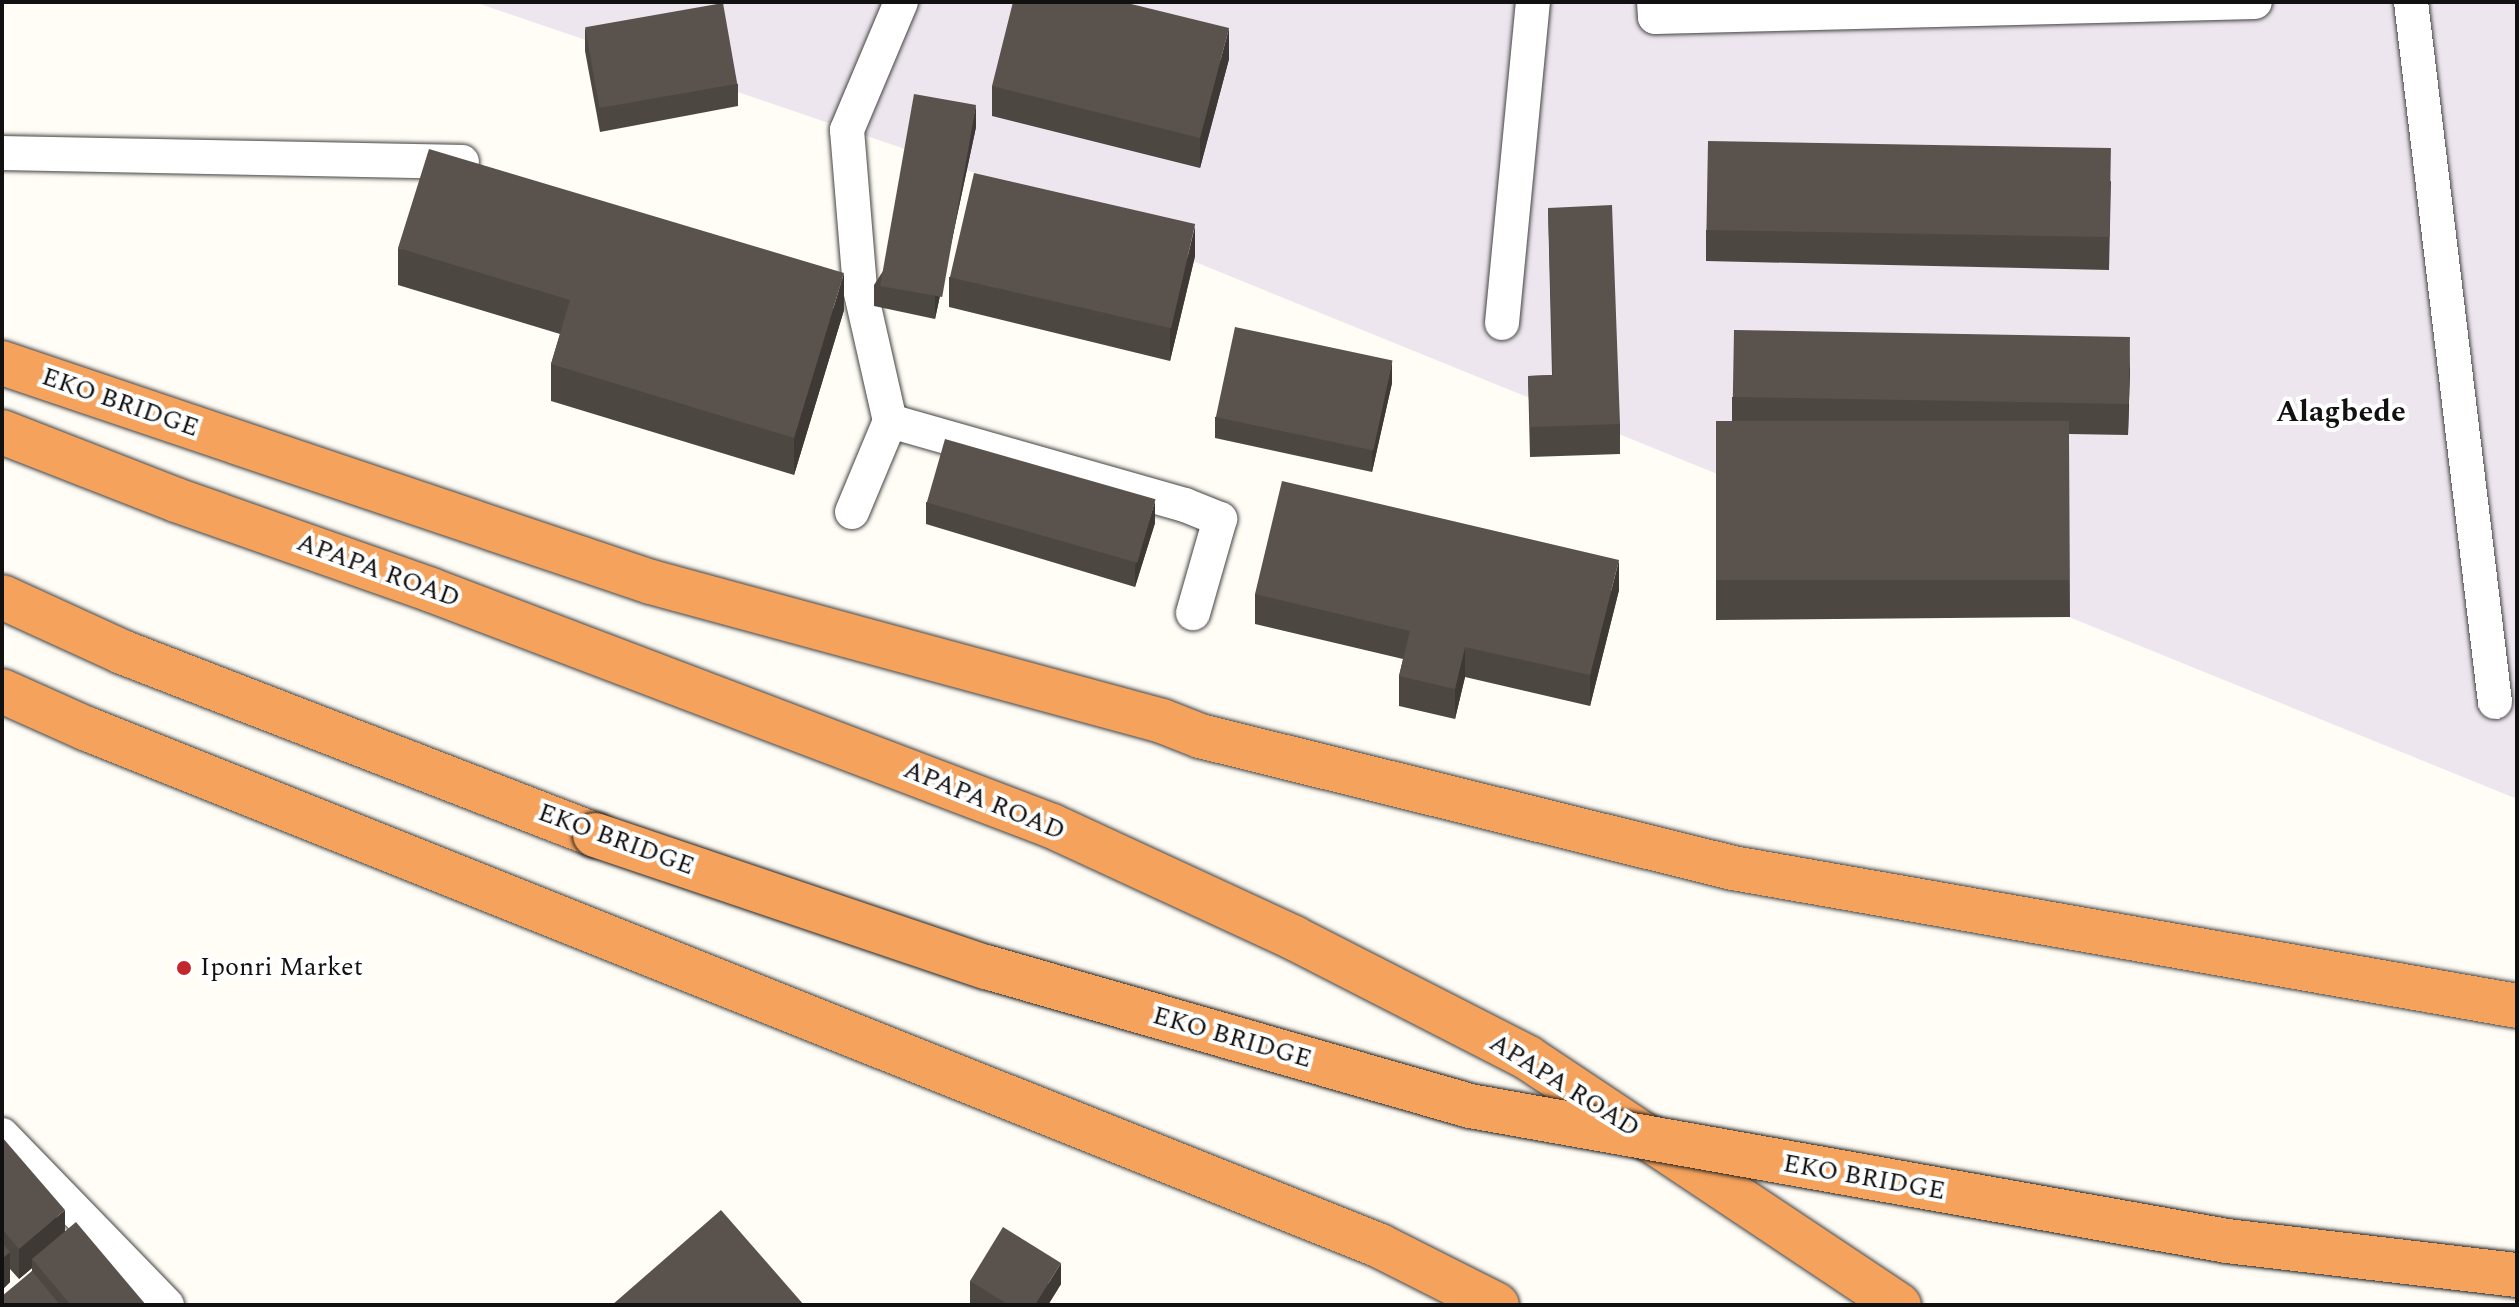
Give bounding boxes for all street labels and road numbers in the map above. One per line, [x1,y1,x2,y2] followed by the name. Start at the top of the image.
[37,362,203,444] street label: EKO BRIDGE
[292,527,464,615] street label: APAPA ROAD
[899,754,1069,848] street label: APAPA ROAD
[534,797,698,883] street label: EKO BRIDGE
[1149,1000,1315,1076] street label: EKO BRIDGE
[1483,1027,1645,1145] street label: APAPA ROAD
[1781,1148,1947,1208] street label: EKO BRIDGE

